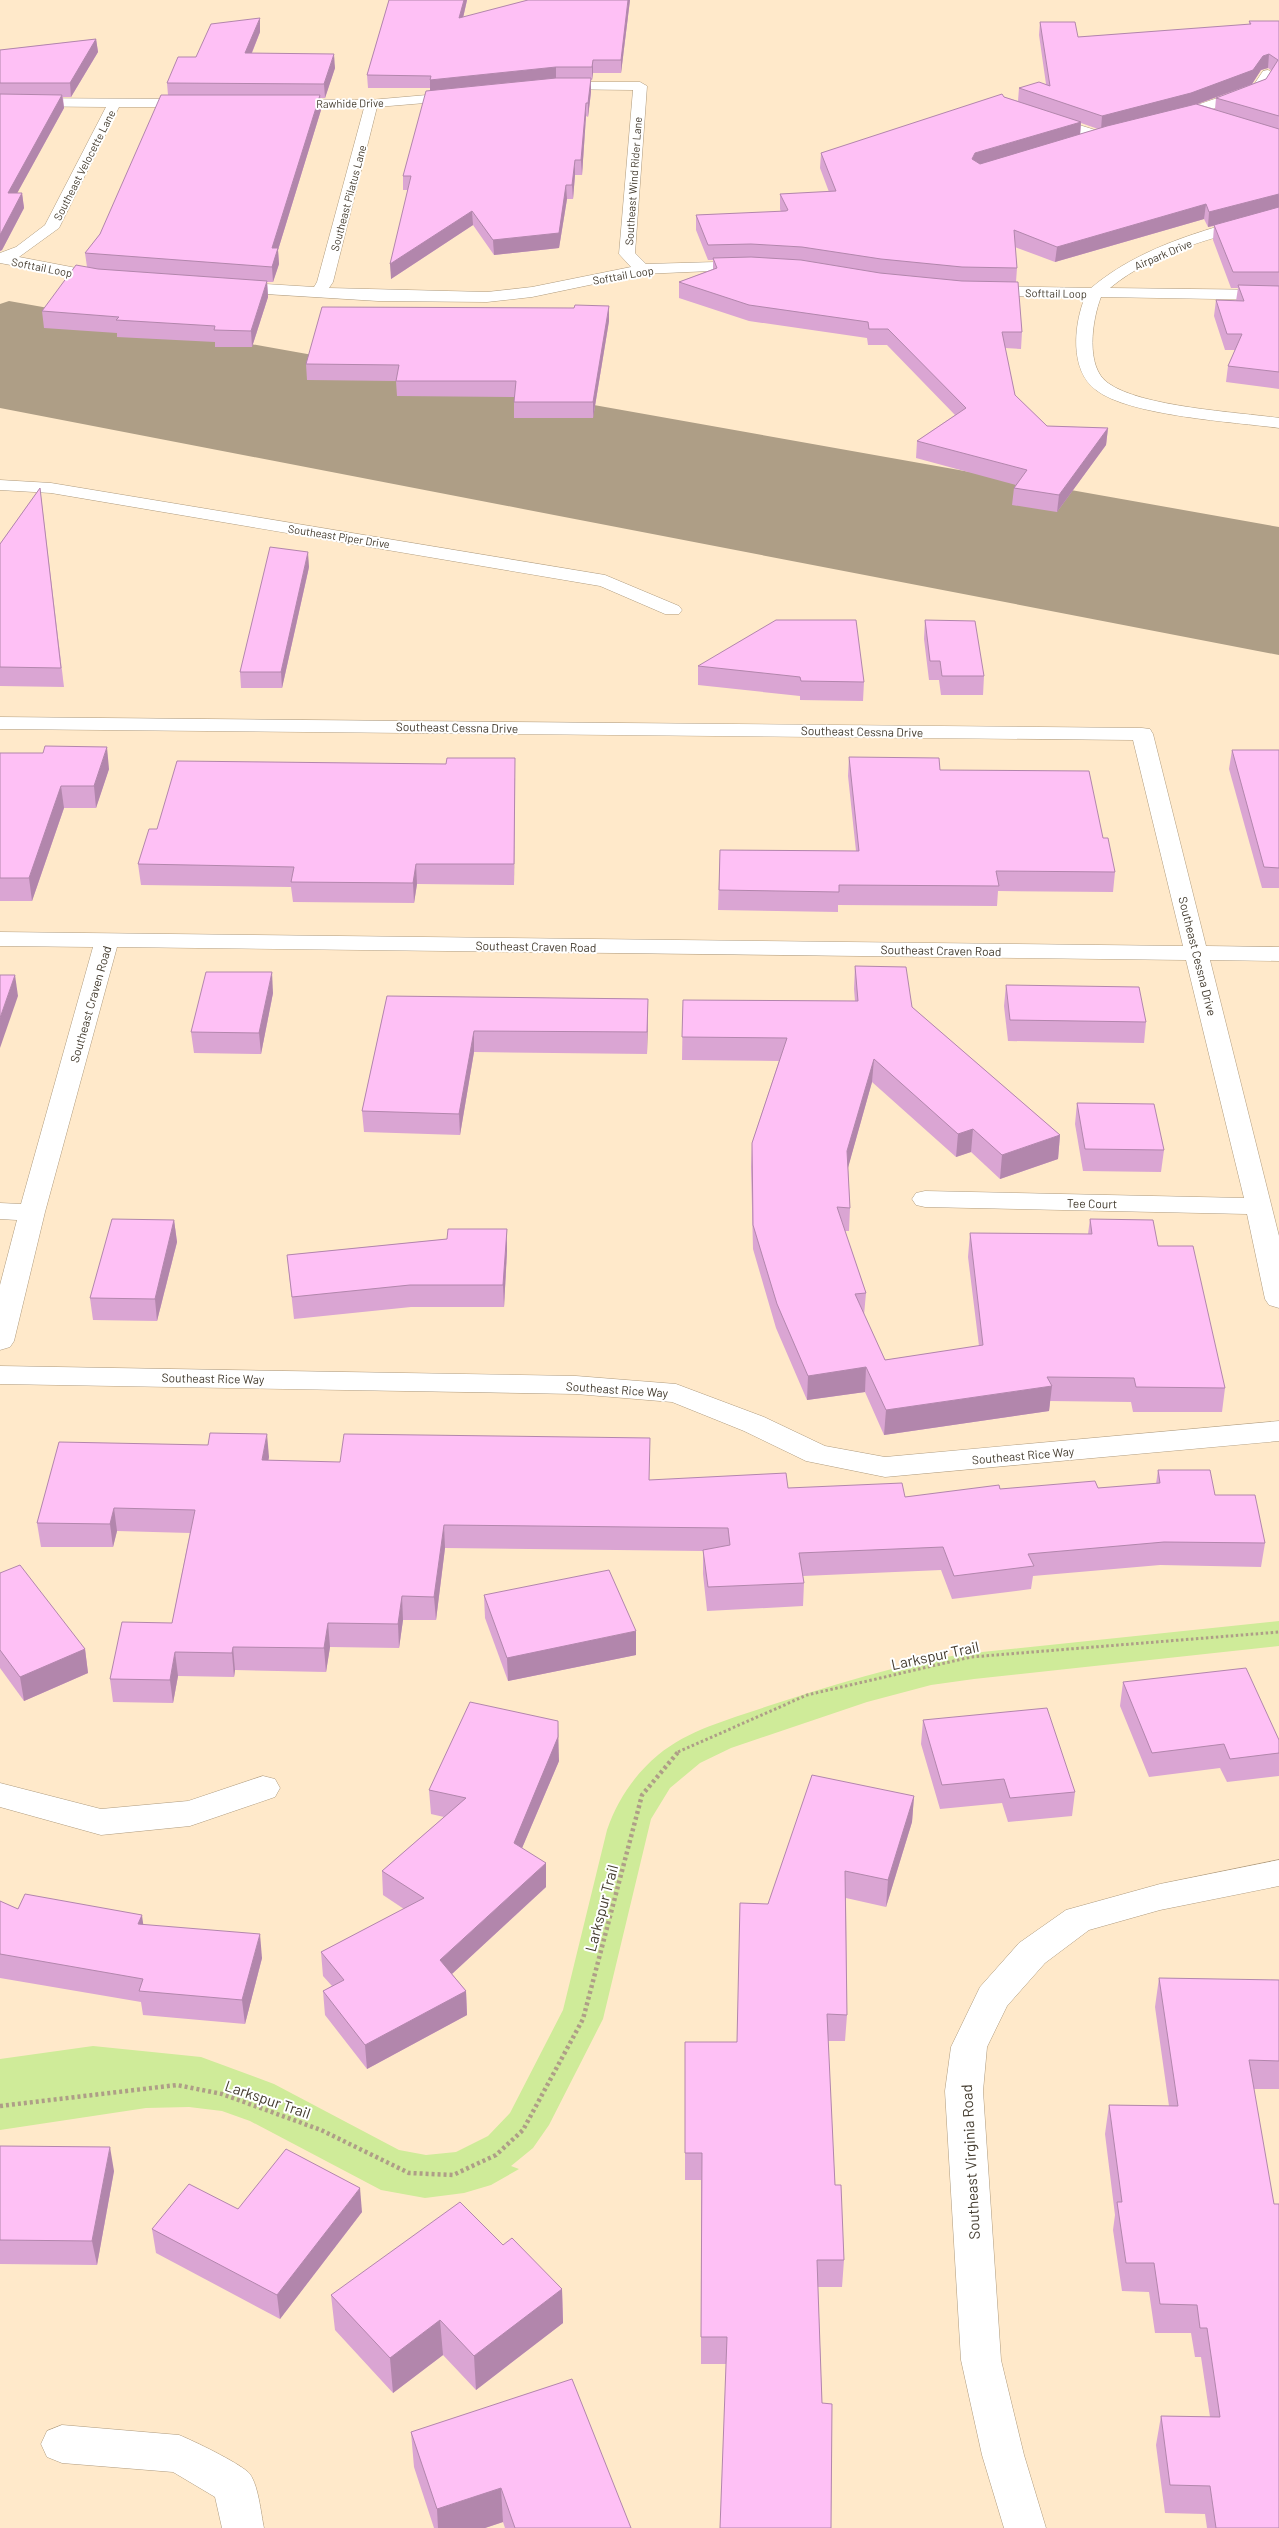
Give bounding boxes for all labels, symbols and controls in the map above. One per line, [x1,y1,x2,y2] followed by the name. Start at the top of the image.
[316,96,384,110] street label: Rawhide Drive
[50,107,118,222] street label: Southeast Velocette Lane
[622,116,644,246] street label: Southeast Wind Rider Lane
[328,143,368,253] street label: Southeast Pilatus Lane
[1132,236,1194,272] street label: Airpark Drive
[10,255,74,279] street label: Softtail Loop
[591,263,655,287] street label: Softtail Loop
[1025,286,1087,300] street label: Softtail Loop
[287,522,391,550] street label: Southeast Piper Drive
[396,719,518,735] street label: Southeast Cessna Drive
[801,723,923,739] street label: Southeast Cessna Drive
[1176,895,1220,1017] street label: Southeast Cessna Drive
[476,938,596,954] street label: Southeast Craven Road
[881,942,1001,958] street label: Southeast Craven Road
[67,944,113,1064] street label: Southeast Craven Road
[1067,1196,1117,1210] street label: Tee Court
[162,1370,265,1386] street label: Southeast Rice Way
[565,1378,669,1400] street label: Southeast Rice Way
[971,1444,1075,1466] street label: Southeast Rice Way
[889,1637,981,1673] street label: Larkspur Trail
[581,1863,621,1953] street label: Larkspur Trail
[223,2076,313,2122] street label: Larkspur Trail
[957,2084,983,2240] street label: Southeast Virginia Road

